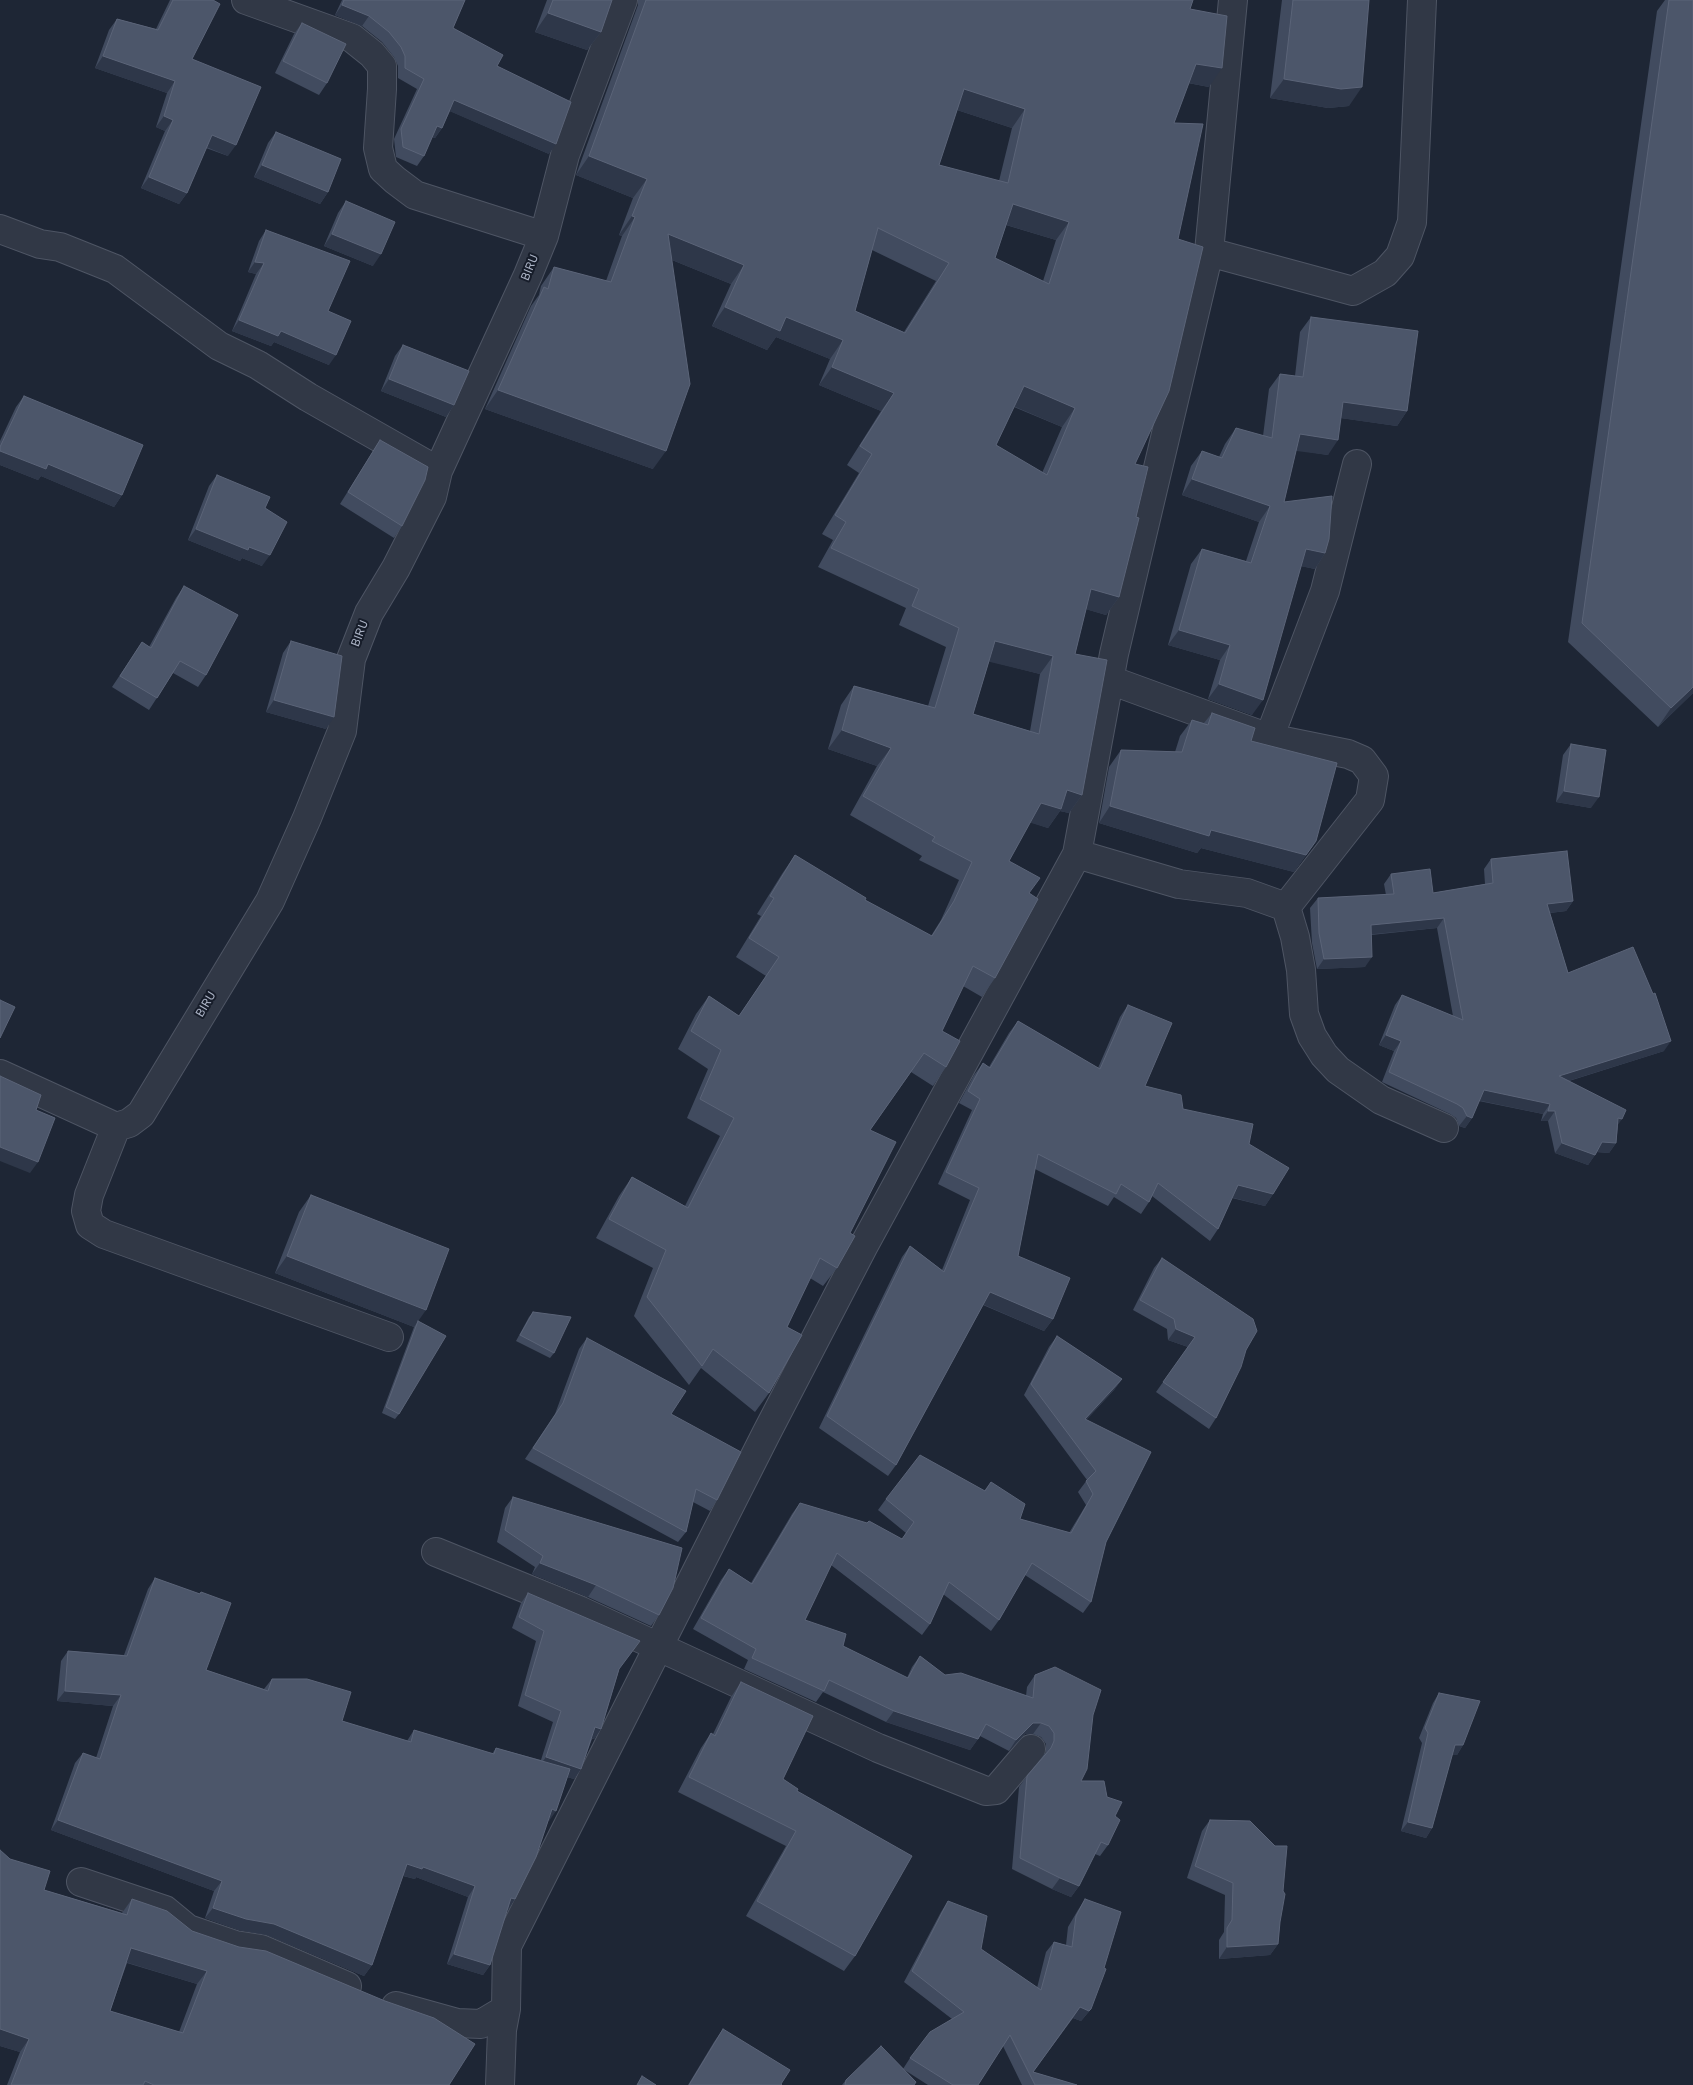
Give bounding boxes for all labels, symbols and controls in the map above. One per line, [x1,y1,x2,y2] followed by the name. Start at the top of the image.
[519,253,543,283] street label: BIRU
[349,619,373,649] street label: BIRU
[194,990,220,1020] street label: BIRU

